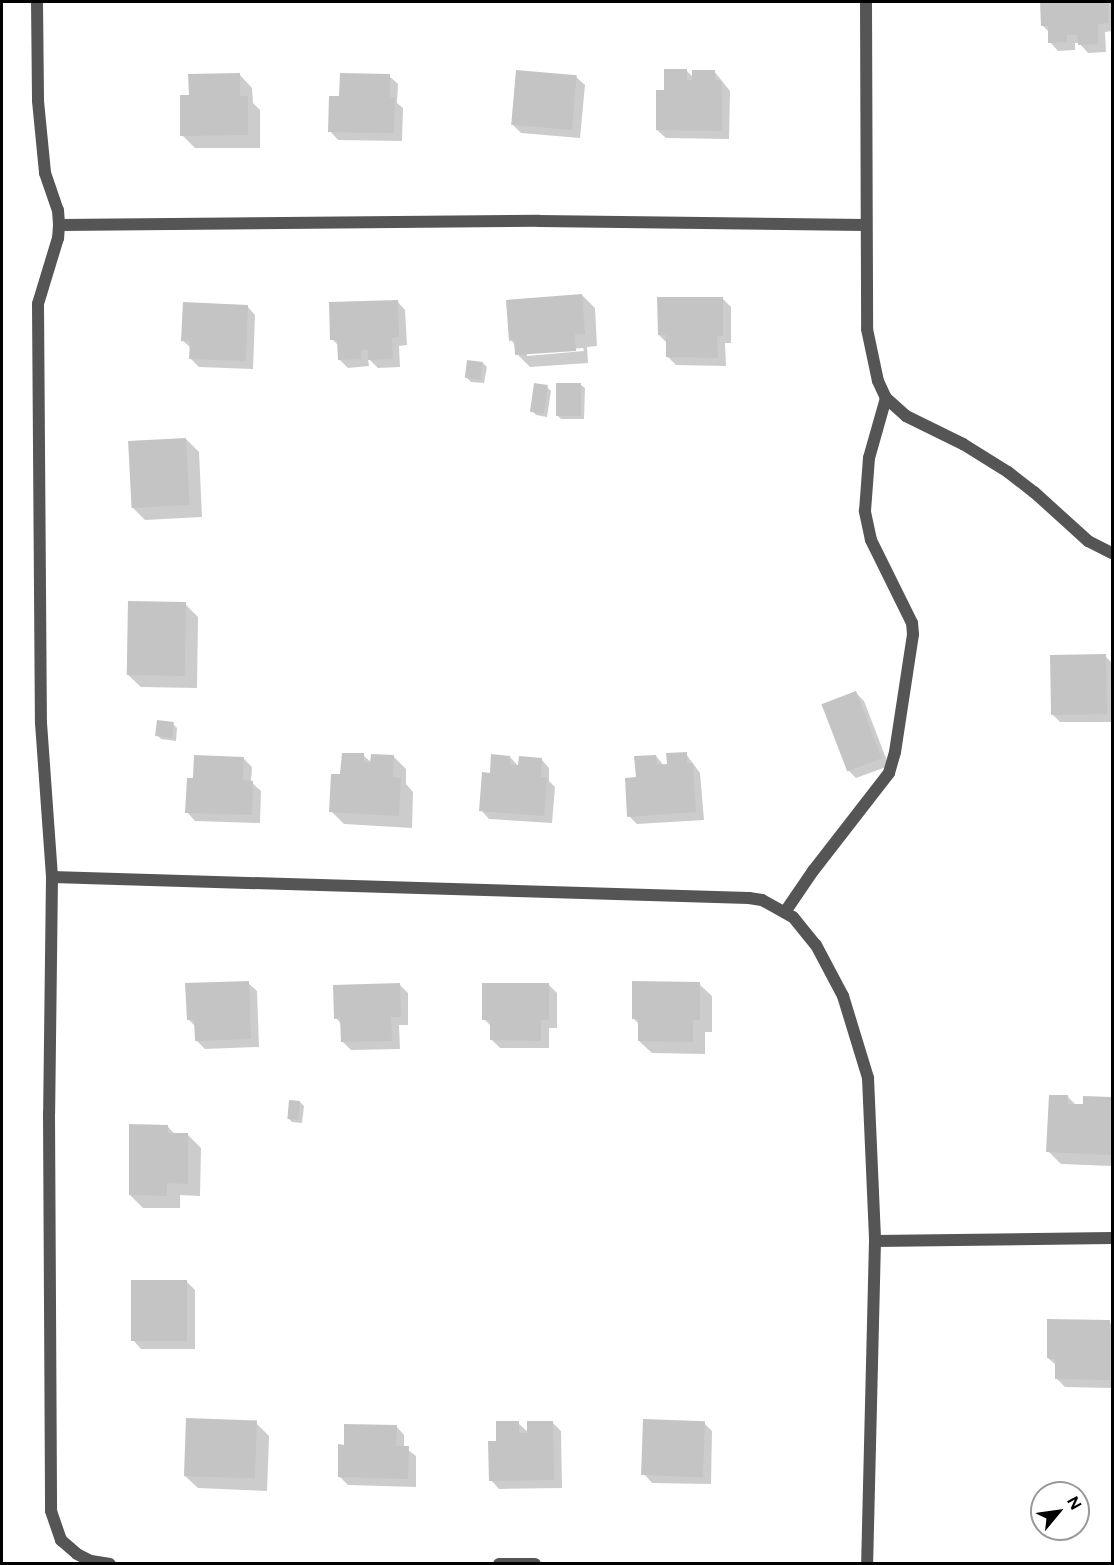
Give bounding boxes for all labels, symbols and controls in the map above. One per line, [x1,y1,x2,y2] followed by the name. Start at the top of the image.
[1030,1481,1090,1541] north arrow
[1063,1493,1086,1513] text: N

